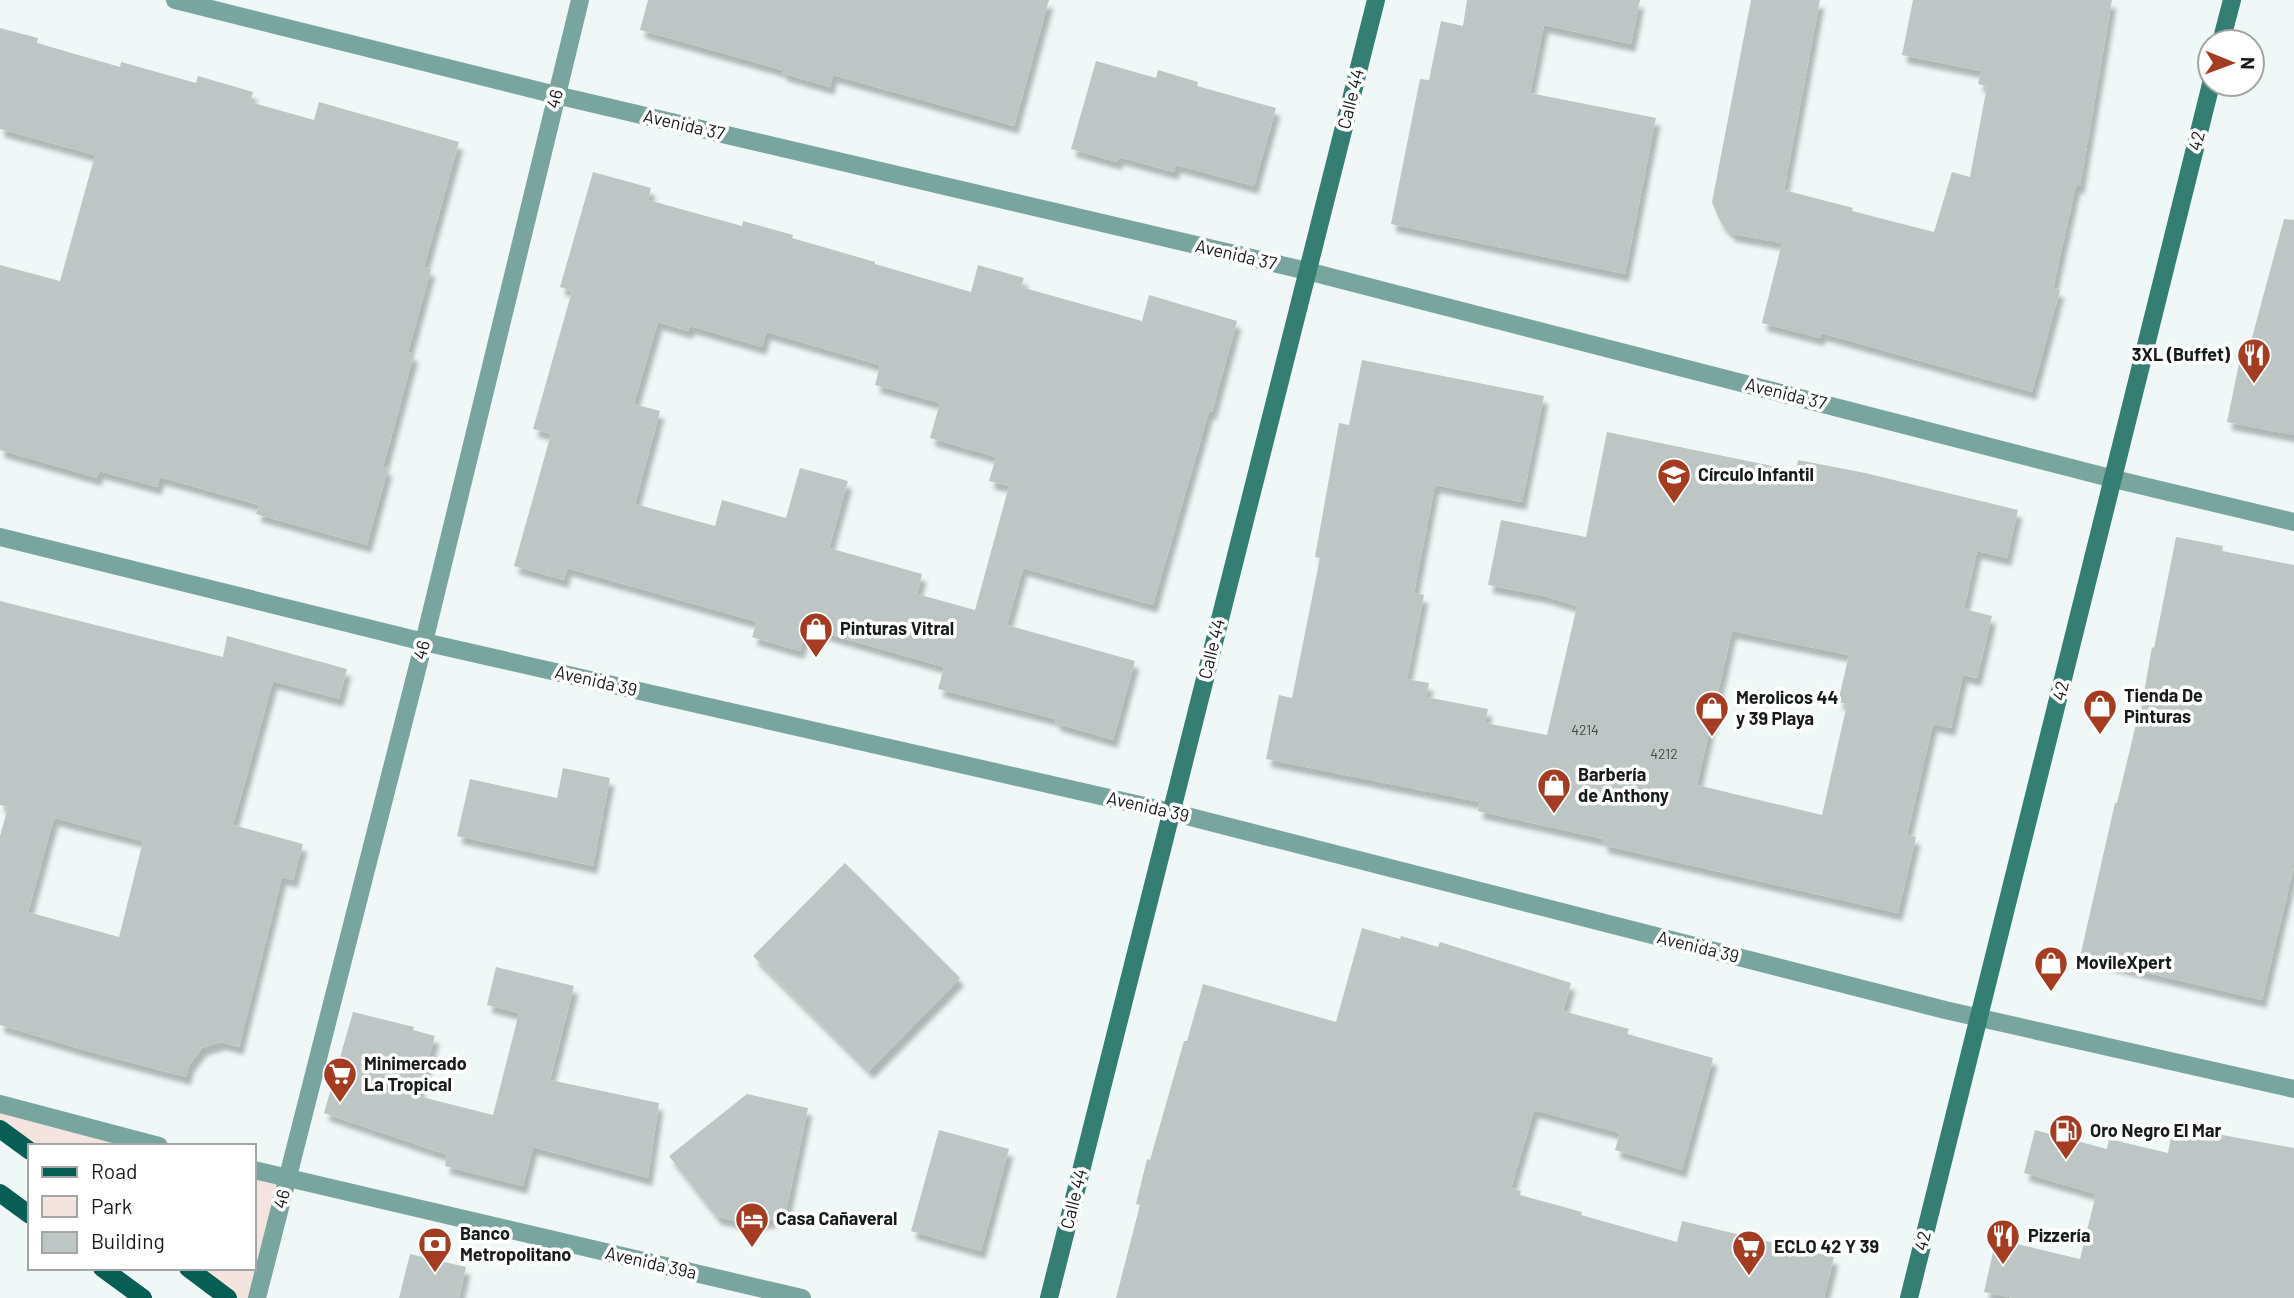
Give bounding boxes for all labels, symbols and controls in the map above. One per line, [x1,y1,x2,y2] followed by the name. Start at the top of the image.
[2196,28,2266,98] north arrow
[2237,57,2260,70] text: N
[1332,66,1368,131] street label: Calle 44
[541,87,567,111] street label: 46
[641,104,728,144] street label: Avenida 37
[2183,129,2209,153] street label: 42
[1193,234,1280,274] street label: Avenida 37
[2235,336,2273,385] restaurant icon: 3XL (Buffet)
[2132,343,2231,365] place label: 3XL (Buffet)
[1743,372,1830,414] street label: Avenida 37
[1655,456,1693,505] school or university icon: Círculo Infantil
[1698,463,1814,485] place label: Círculo Infantil
[797,610,835,659] shop icon: Pinturas Vitral
[1193,616,1229,681] street label: Calle 44
[840,617,954,639] place label: Pinturas Vitral
[408,638,434,662] street label: 46
[553,660,640,700] street label: Avenida 39
[2047,679,2073,703] street label: 42
[2124,684,2203,727] place label: Tienda De Pinturas
[1736,686,1838,729] place label: Merolicos 44 y 39 Playa
[2081,687,2119,736] shop icon: Tienda De Pinturas
[1693,689,1731,738] shop icon: Merolicos 44 y 39 Playa
[1571,721,1599,738] house number: 4214
[1650,745,1678,762] house number: 4212
[1578,763,1669,806] place label: Barbería de Anthony
[1535,766,1573,815] shop icon: Barbería de Anthony
[1105,786,1192,826] street label: Avenida 39
[1655,925,1742,967] street label: Avenida 39
[2032,944,2070,993] shop icon: MovileXpert
[2076,951,2172,973] place label: MovileXpert
[364,1052,467,1095] place label: Minimercado La Tropical
[321,1055,359,1104] supermarket icon: Minimercado La Tropical
[2047,1112,2085,1161] fuel station icon: Oro Negro El Mar
[2090,1119,2221,1141] place label: Oro Negro El Mar
[28,1144,256,1270] legend
[91,1158,137,1183] text: Road
[1055,1166,1091,1231] street label: Calle 44
[268,1187,294,1211] street label: 46
[91,1193,132,1218] text: Park
[733,1200,771,1249] hotel icon: Casa Cañaveral
[776,1207,897,1229] place label: Casa Cañaveral
[1984,1217,2022,1266] restaurant icon: Pizzería
[460,1222,571,1265] place label: Banco Metropolitano
[2028,1224,2090,1246] place label: Pizzería
[416,1225,454,1274] bank icon: Banco Metropolitano
[91,1228,165,1253] text: Building
[1730,1228,1768,1277] supermarket icon: ECLO 42 Y 39
[1909,1229,1935,1253] street label: 42
[1774,1235,1879,1257] place label: ECLO 42 Y 39
[603,1241,699,1283] street label: Avenida 39a

